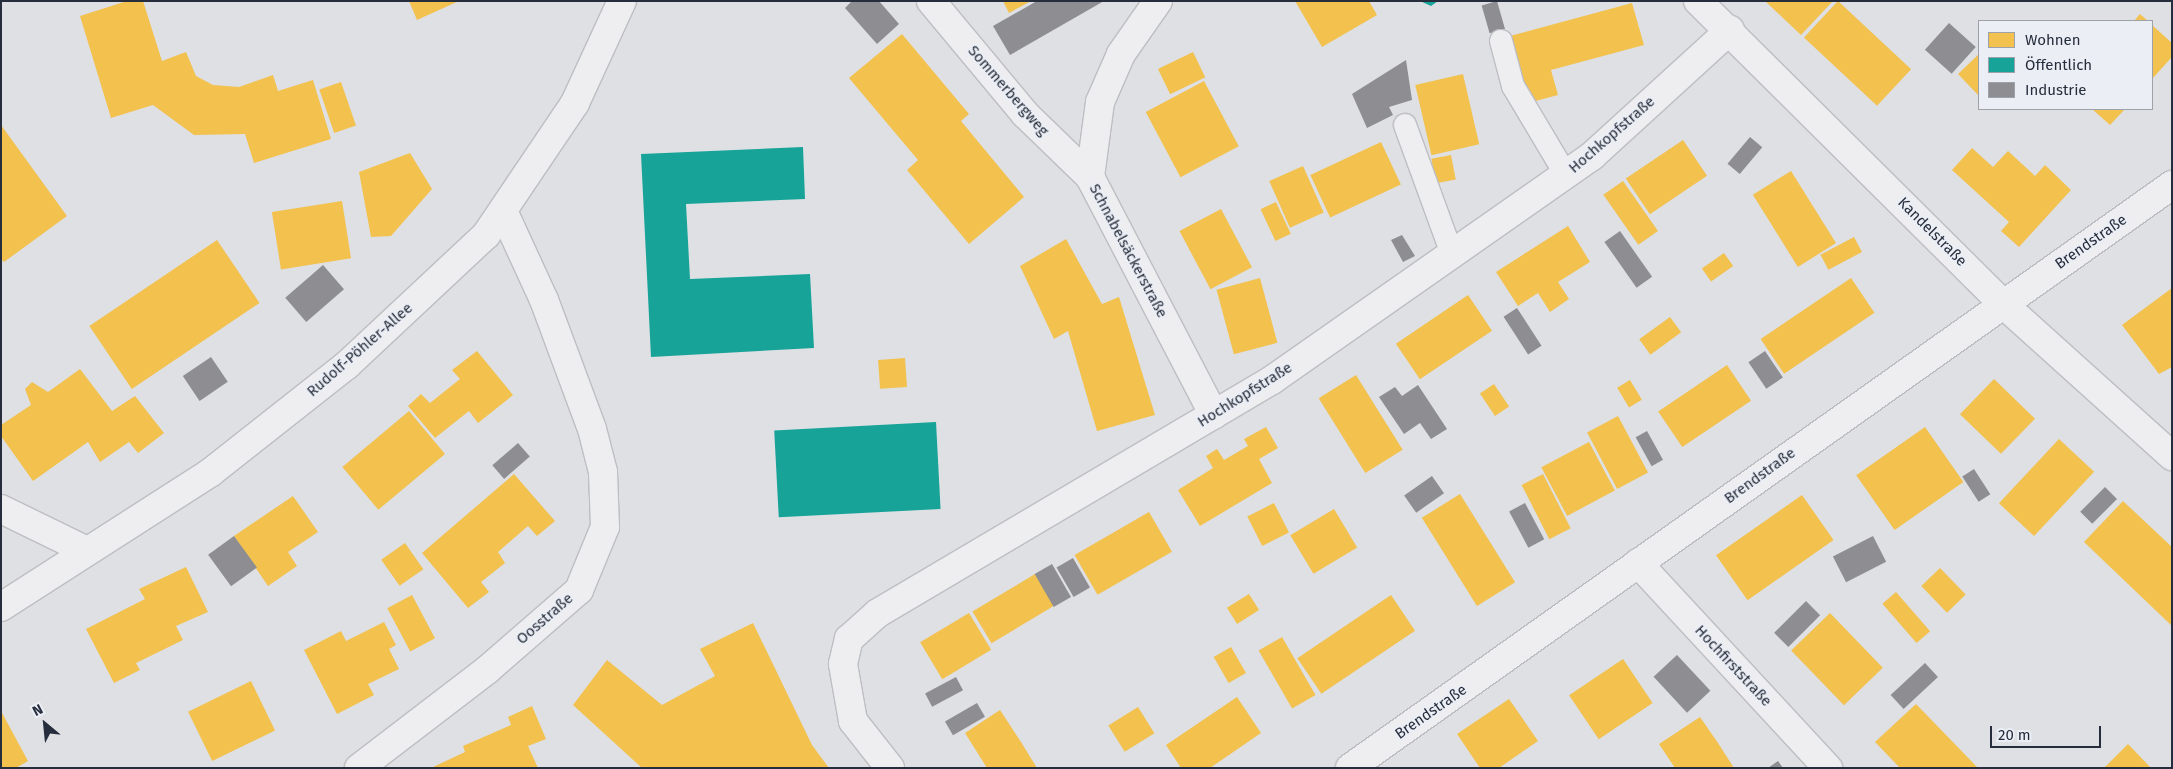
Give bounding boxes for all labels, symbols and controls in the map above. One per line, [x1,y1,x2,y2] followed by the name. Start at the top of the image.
[1978,20,2153,110] legend
[2025,31,2081,49] text: Wohnen
[964,42,1052,140] street label: Sommerbergweg
[2025,56,2092,74] text: Öffentlich
[2025,81,2087,99] text: Industrie
[1565,93,1659,177] street label: Hochkopfstraße
[1085,181,1171,321] street label: Schnabelsäckerstraße
[1894,194,1970,270] street label: Kandelstraße
[2052,211,2130,273] street label: Brendstraße
[304,299,416,401] street label: Rudolf-Pöhler-Allee
[1194,359,1296,431] street label: Hochkopfstraße
[1721,444,1799,508] street label: Brendstraße
[513,590,577,648] street label: Oosstraße
[1691,622,1775,710] street label: Hochfirststraße
[1392,681,1470,743] street label: Brendstraße
[20,699,70,749] north arrow
[30,701,46,720] text: N
[1993,716,2104,748] scale bar
[1998,726,2031,744] text: 20 m

